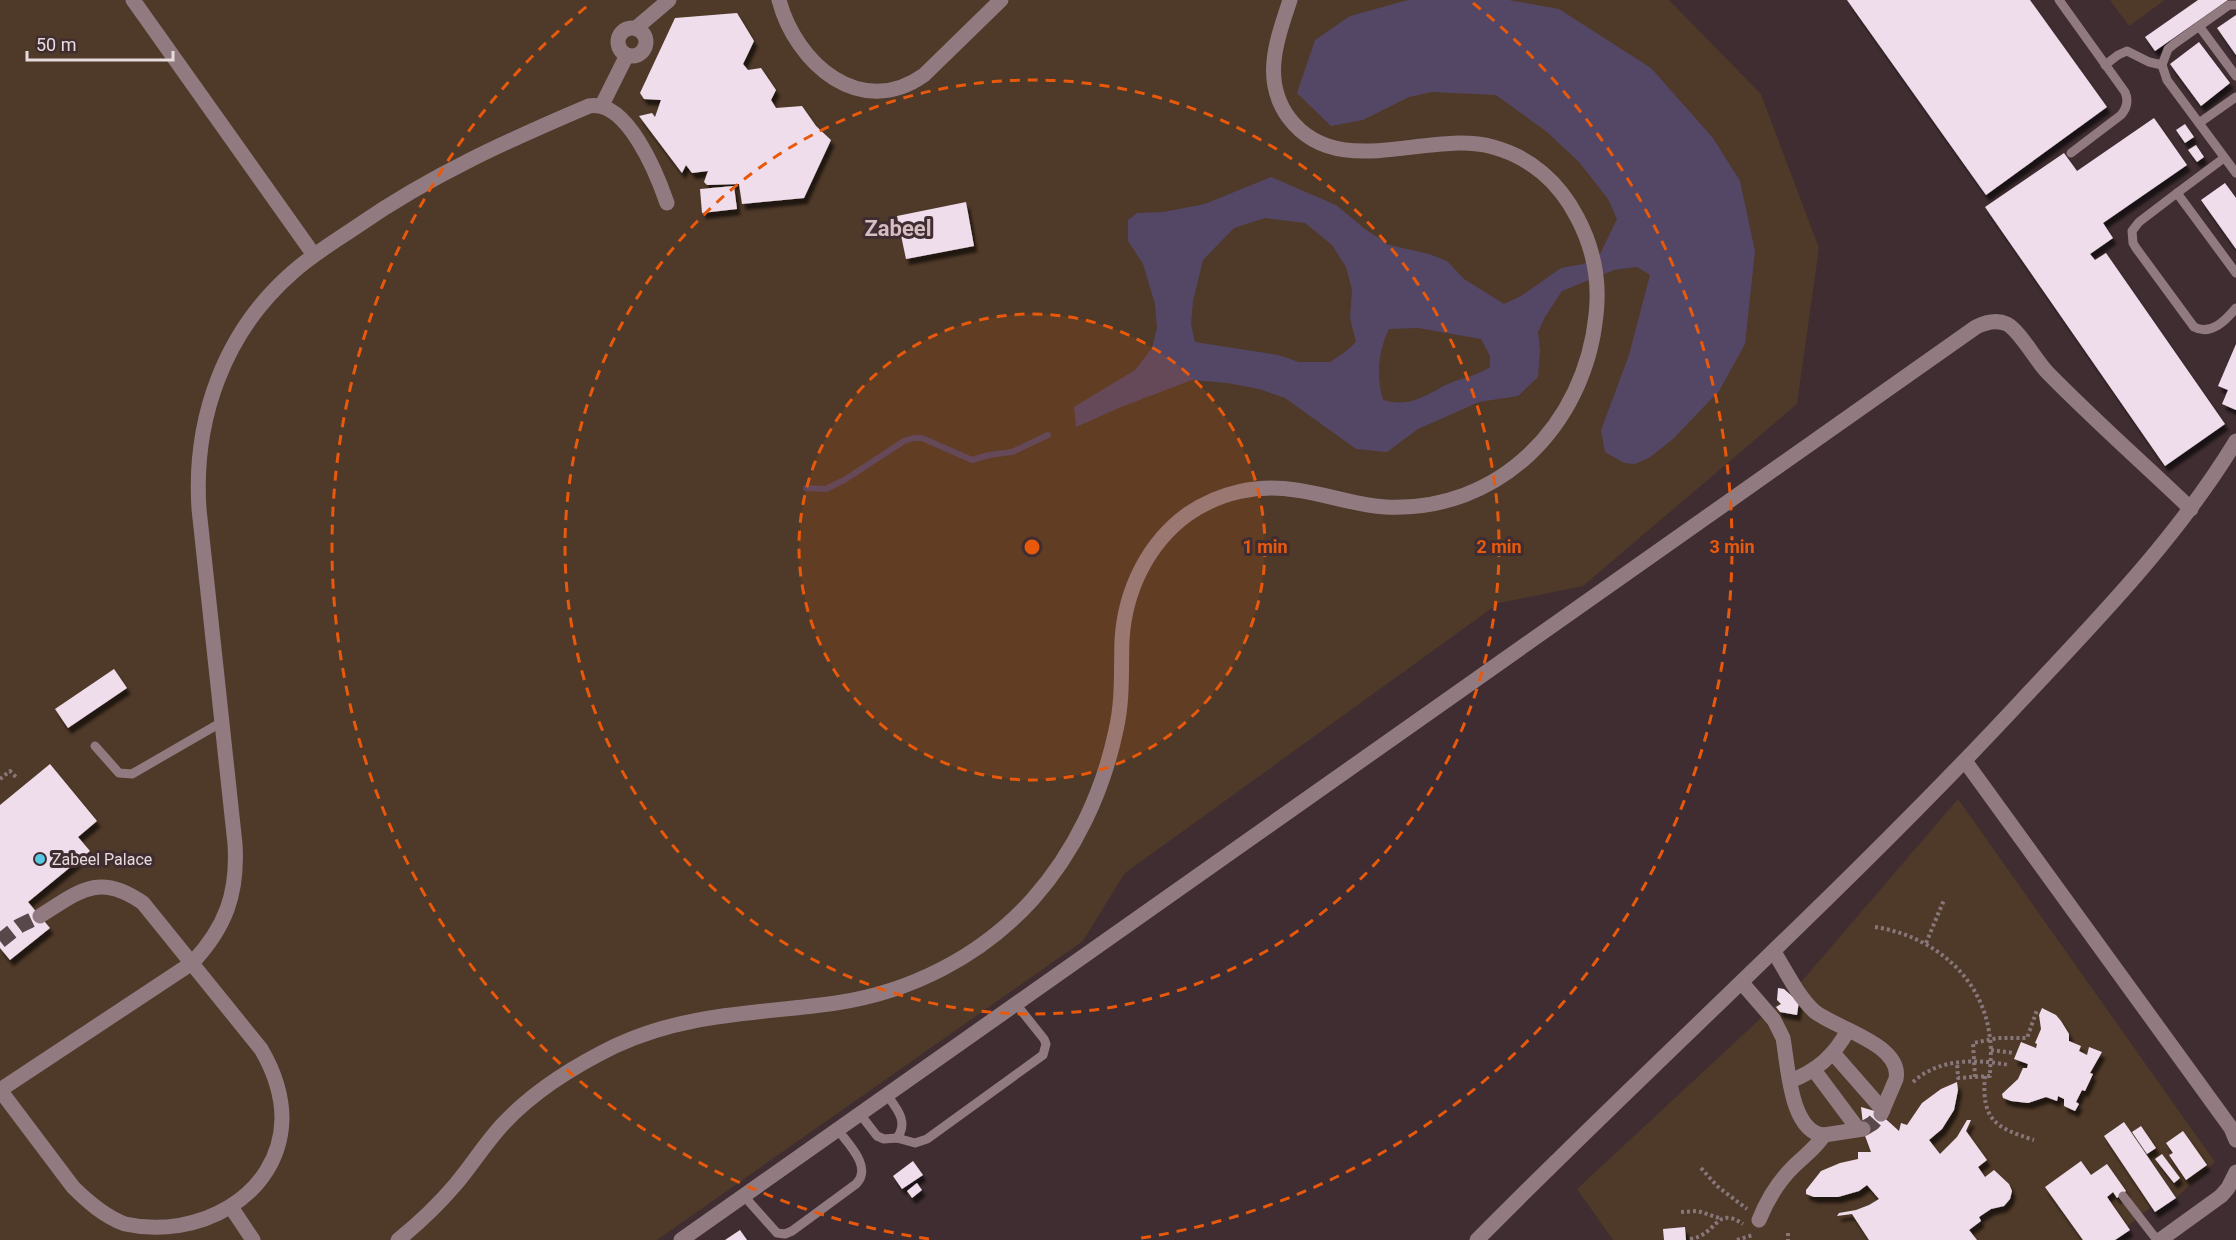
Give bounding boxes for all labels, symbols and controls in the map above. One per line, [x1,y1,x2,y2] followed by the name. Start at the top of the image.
[27,24,172,62] scale bar
[36,34,76,55] text: 50 m
[864,216,932,241] district label: Zabeel
[1242,536,1288,557] text: 1 min
[1476,536,1522,557] text: 2 min
[1709,536,1755,557] text: 3 min
[1022,537,1042,557] centre of rings
[52,850,152,869] place label: Zabeel Palace
[33,852,47,866] marker: Zabeel Palace

